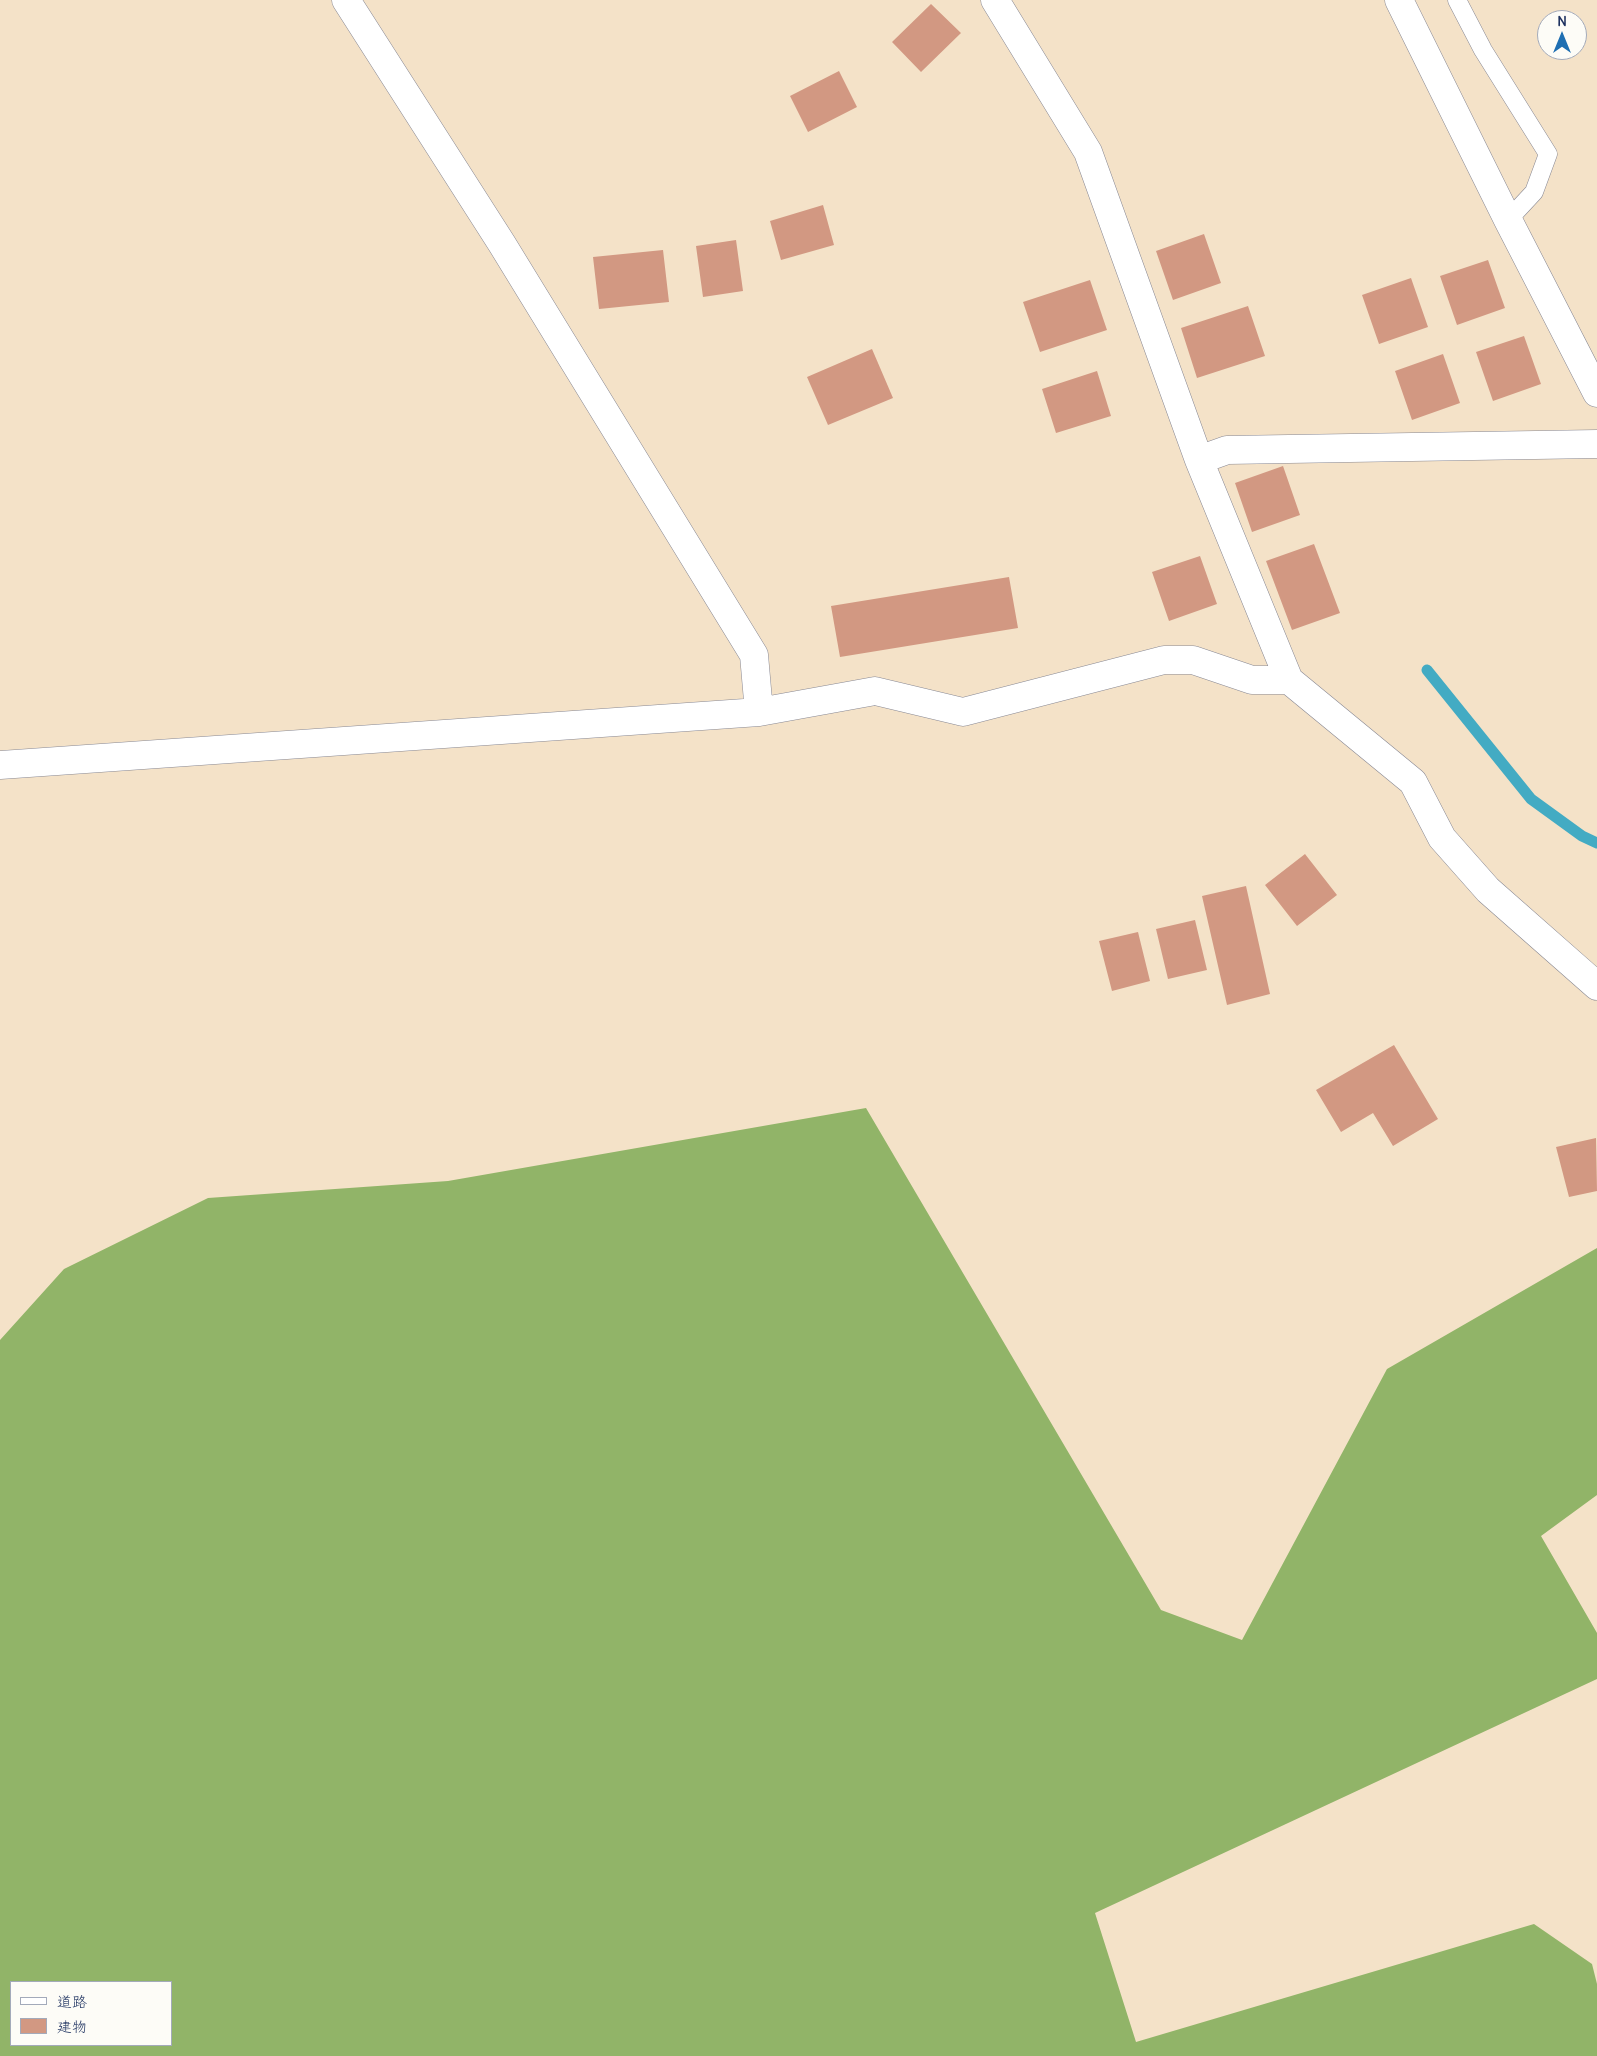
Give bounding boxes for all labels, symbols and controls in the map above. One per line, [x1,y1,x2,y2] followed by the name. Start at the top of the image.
[1537,10,1587,60] north arrow
[1557,12,1567,30] text: N
[10,1981,172,2046] legend
[57,1992,87,2011] text: 道路
[57,2017,87,2036] text: 建物

